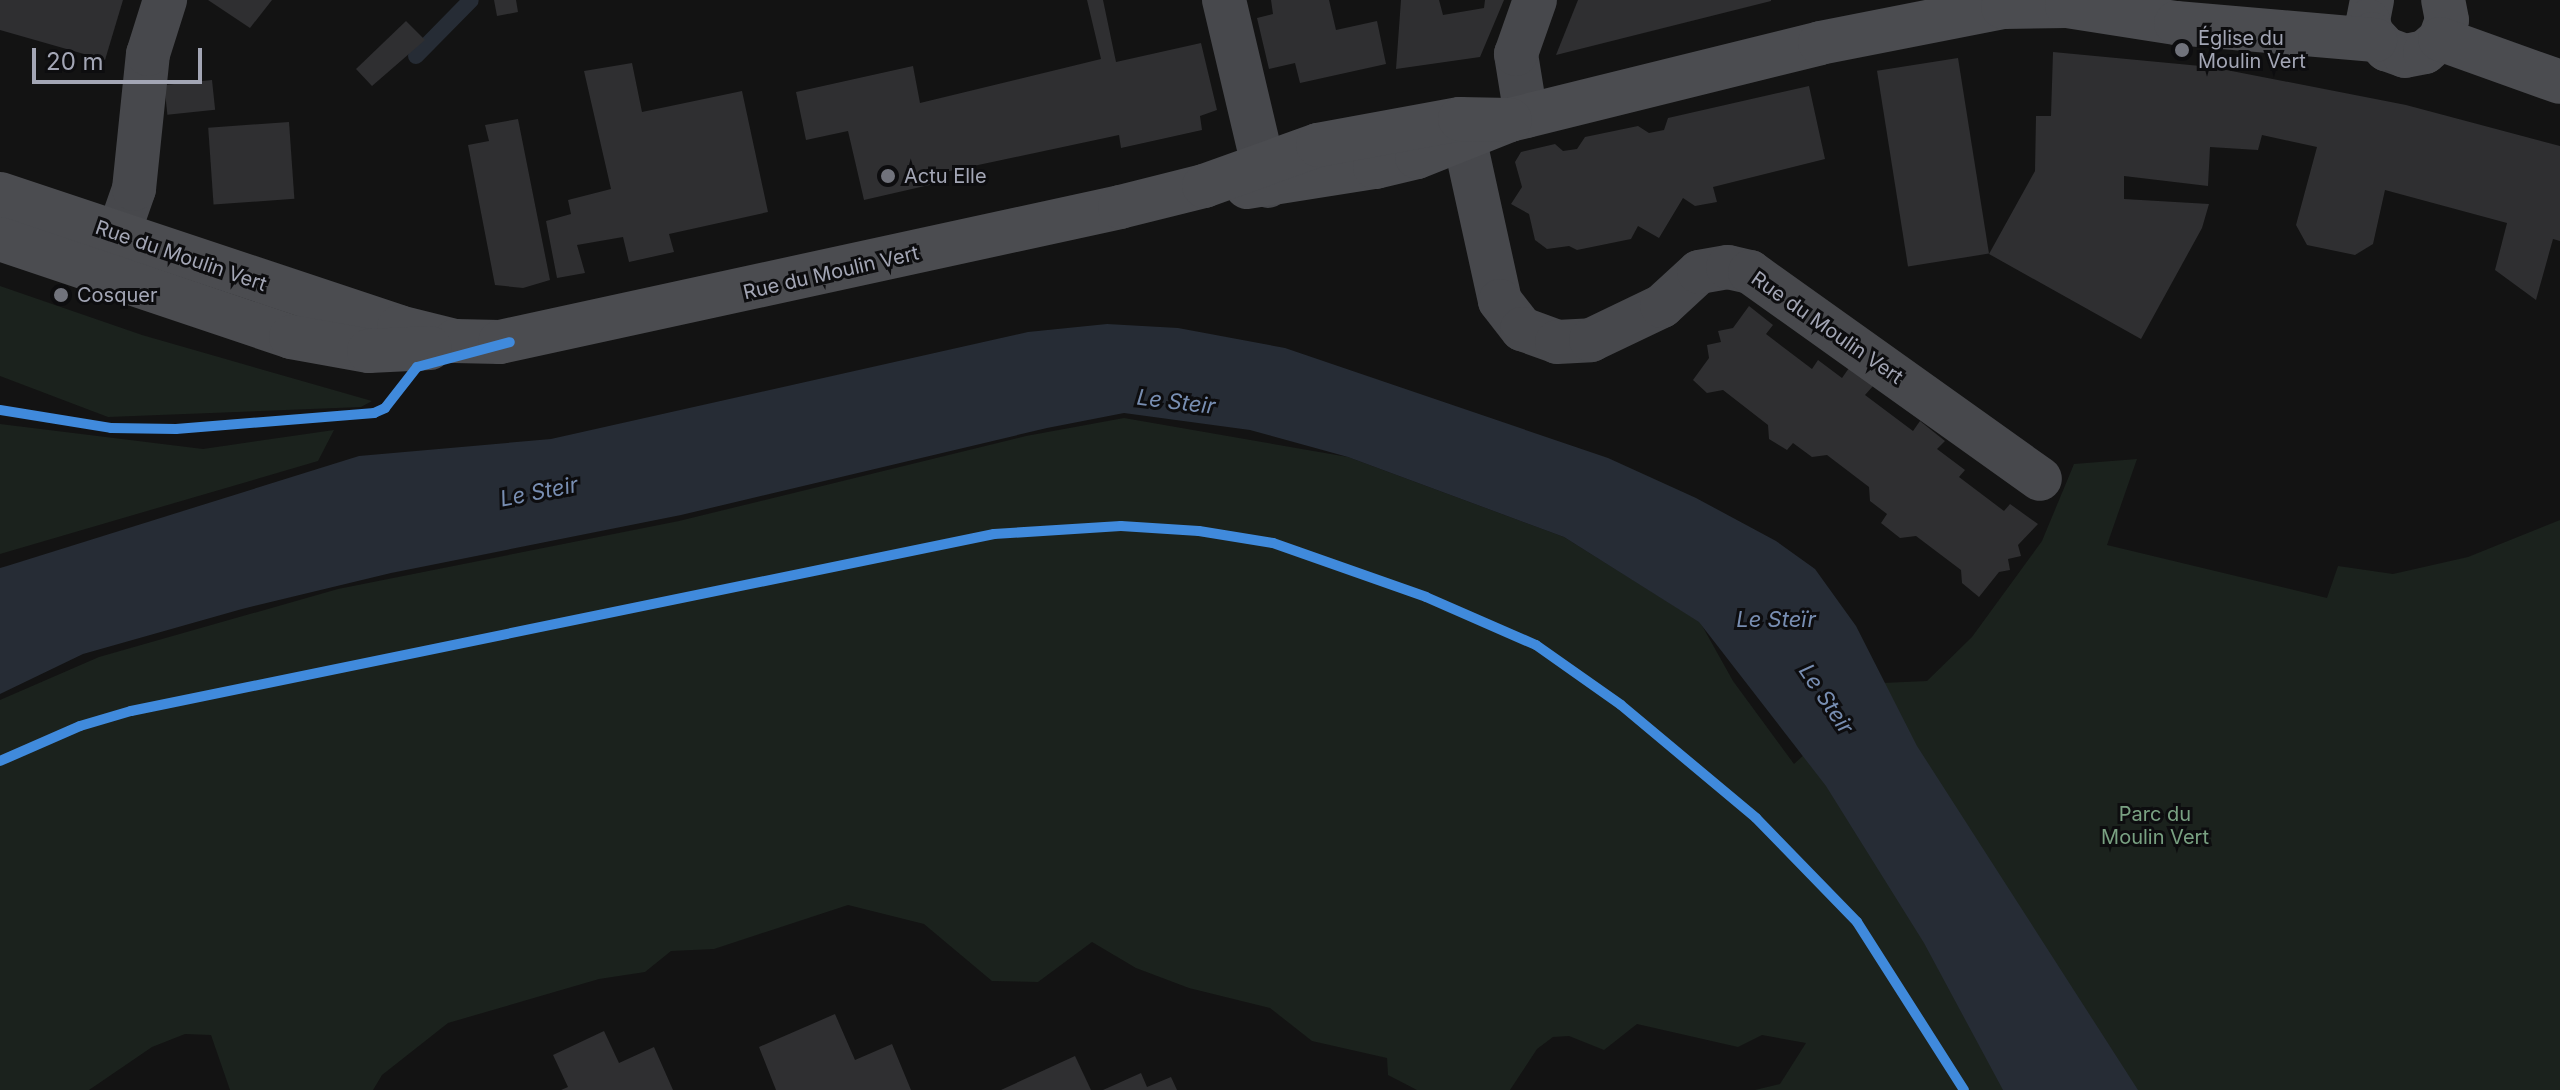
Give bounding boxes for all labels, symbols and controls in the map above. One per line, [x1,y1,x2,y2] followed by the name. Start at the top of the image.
[2198,26,2306,73] place label: Église du Moulin Vert
[36,32,206,82] scale bar
[2173,41,2191,59] marker: Église du Moulin Vert
[46,47,104,76] text: 20 m
[904,164,987,188] place label: Actu Elle
[879,167,897,185] marker: Actu Elle
[92,215,270,297] street label: Rue du Moulin Vert
[741,241,921,305] street label: Rue du Moulin Vert
[1747,267,1907,389] street label: Rue du Moulin Vert
[77,283,157,307] place label: Cosquer
[52,286,70,304] marker: Cosquer
[1135,384,1217,420] water label: Le Steir
[498,472,580,512] water label: Le Steir
[1736,607,1816,633] water label: Le Steïr
[1793,659,1859,739] water label: Le Steir
[2101,803,2209,850] park label: Parc du Moulin Vert

